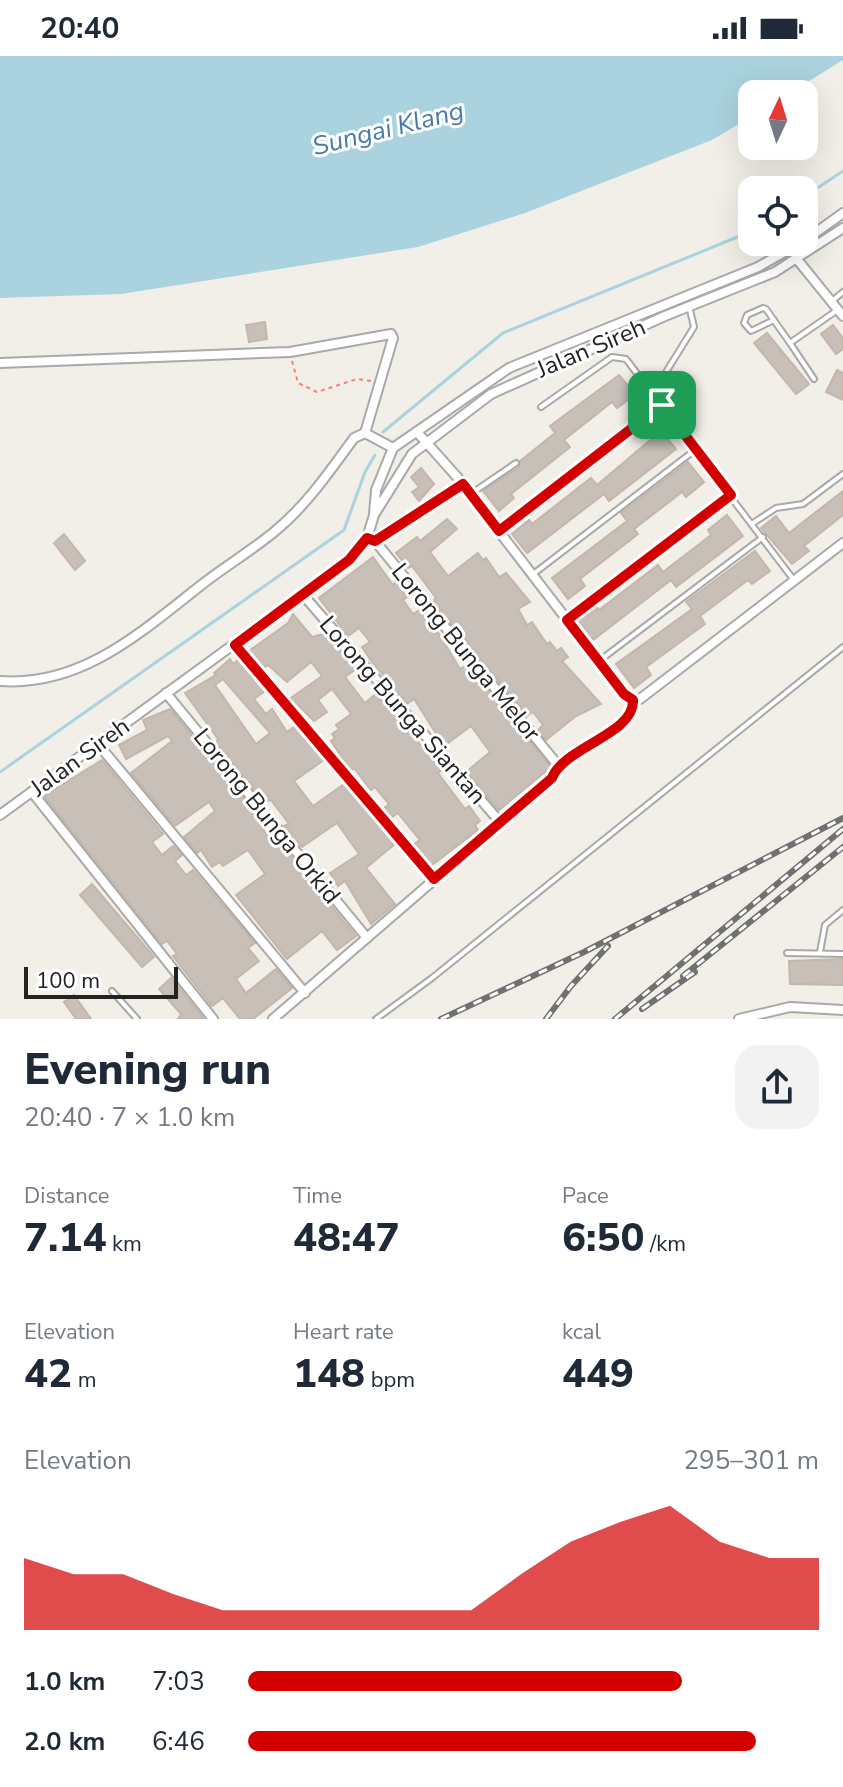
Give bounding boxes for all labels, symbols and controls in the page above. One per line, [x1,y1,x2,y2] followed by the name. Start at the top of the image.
[40,8,119,49] text: 20:40
[738,80,818,160] north arrow
[738,80,818,256] map controls
[309,93,467,164] water label: Sungai Klang
[738,176,818,256] button: locate
[531,311,650,386] street label: Jalan Sireh
[628,371,696,439] pin
[640,383,684,427] icon: arrive
[384,556,548,748] street label: Lorong Bunga Melor
[312,609,494,811] street label: Lorong Bunga Siantan
[23,710,136,804] street label: Jalan Sireh
[186,722,348,910] street label: Lorong Bunga Orkid
[24,963,178,999] scale bar
[36,966,100,996] text: 100 m
[24,1040,271,1100] text: Evening run
[735,1045,819,1129] button: share
[24,1100,235,1135] text: 20:40 · 7 × 1.0 km
[24,1181,109,1211] text: Distance
[293,1181,342,1211] text: Time
[562,1181,609,1211] text: Pace
[24,1211,106,1265] text: 7.14
[293,1211,399,1265] text: 48:47
[562,1211,644,1265] text: 6:50
[106,1229,142,1259] text: km
[644,1229,686,1259] text: /km
[24,1317,115,1347] text: Elevation
[293,1317,394,1347] text: Heart rate
[562,1317,601,1347] text: kcal
[24,1347,72,1401] text: 42
[293,1347,365,1401] text: 148
[562,1347,634,1401] text: 449
[72,1365,97,1395] text: m
[365,1365,415,1395] text: bpm
[24,1443,132,1478] text: Elevation
[683,1443,819,1478] text: 295–301 m
[24,1664,105,1699] text: 1.0 km
[152,1664,205,1699] text: 7:03
[24,1724,105,1759] text: 2.0 km
[152,1724,205,1759] text: 6:46

